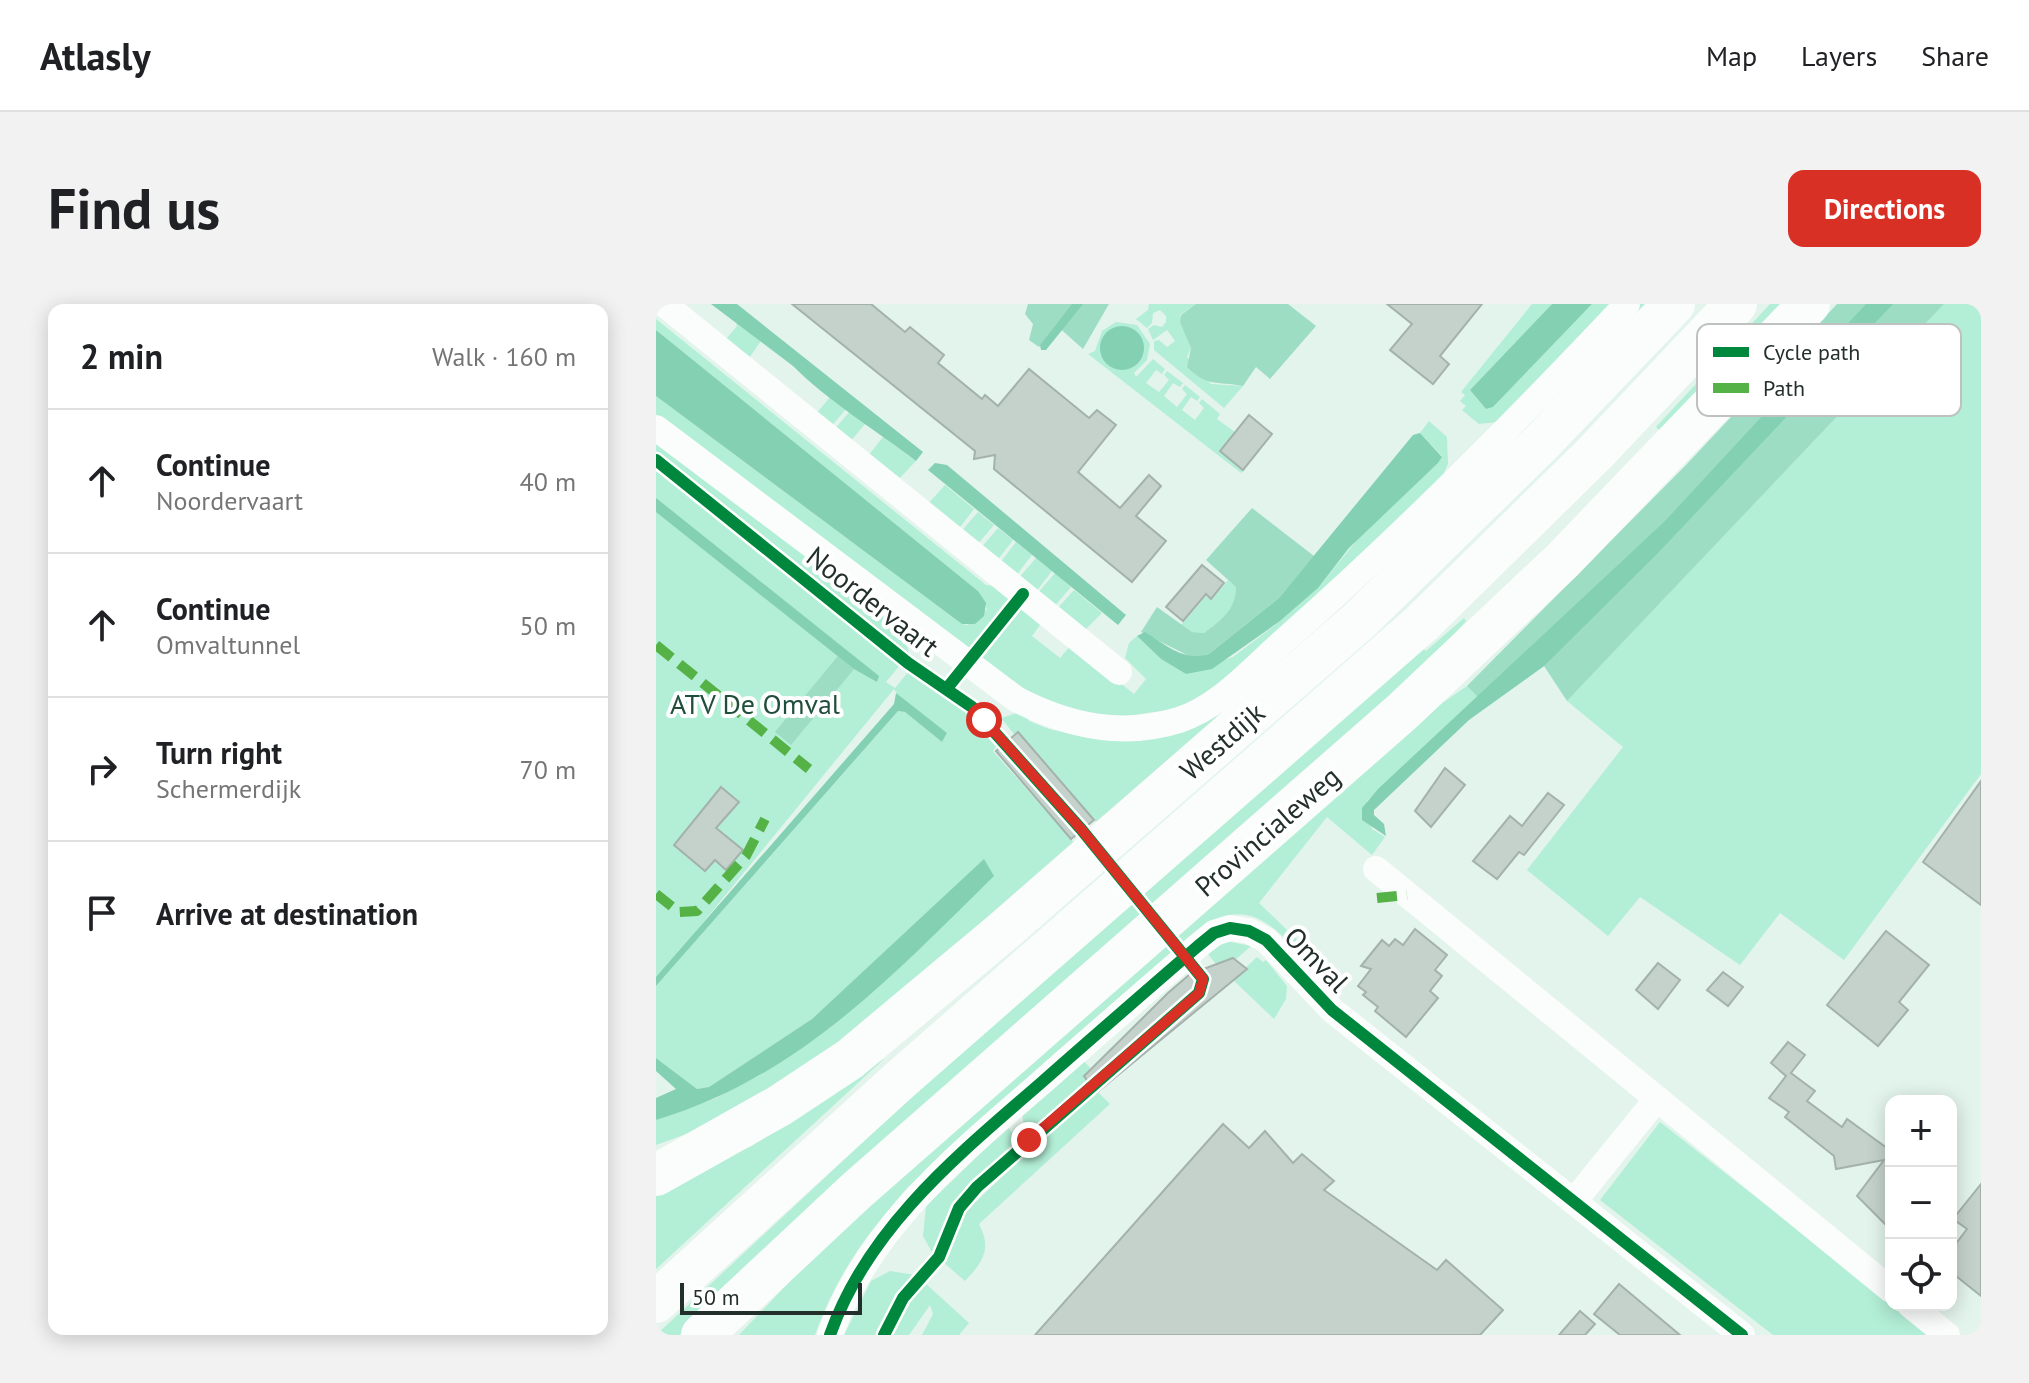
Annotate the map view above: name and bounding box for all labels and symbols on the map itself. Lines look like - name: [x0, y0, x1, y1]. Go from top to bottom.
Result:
- legend: [1697, 324, 1961, 416]
- text: Cycle path: [1763, 338, 1860, 366]
- text: Path: [1763, 374, 1805, 402]
- street label: Noordervaart: [799, 538, 947, 665]
- park label: ATV De Omval: [670, 685, 840, 722]
- street label: Westdijk: [1172, 694, 1273, 788]
- route start: [966, 702, 1002, 738]
- street label: Provincialeweg: [1187, 758, 1347, 904]
- street label: Omval: [1277, 918, 1357, 1000]
- route end: [1011, 1122, 1047, 1158]
- scale bar: [680, 1279, 862, 1315]

